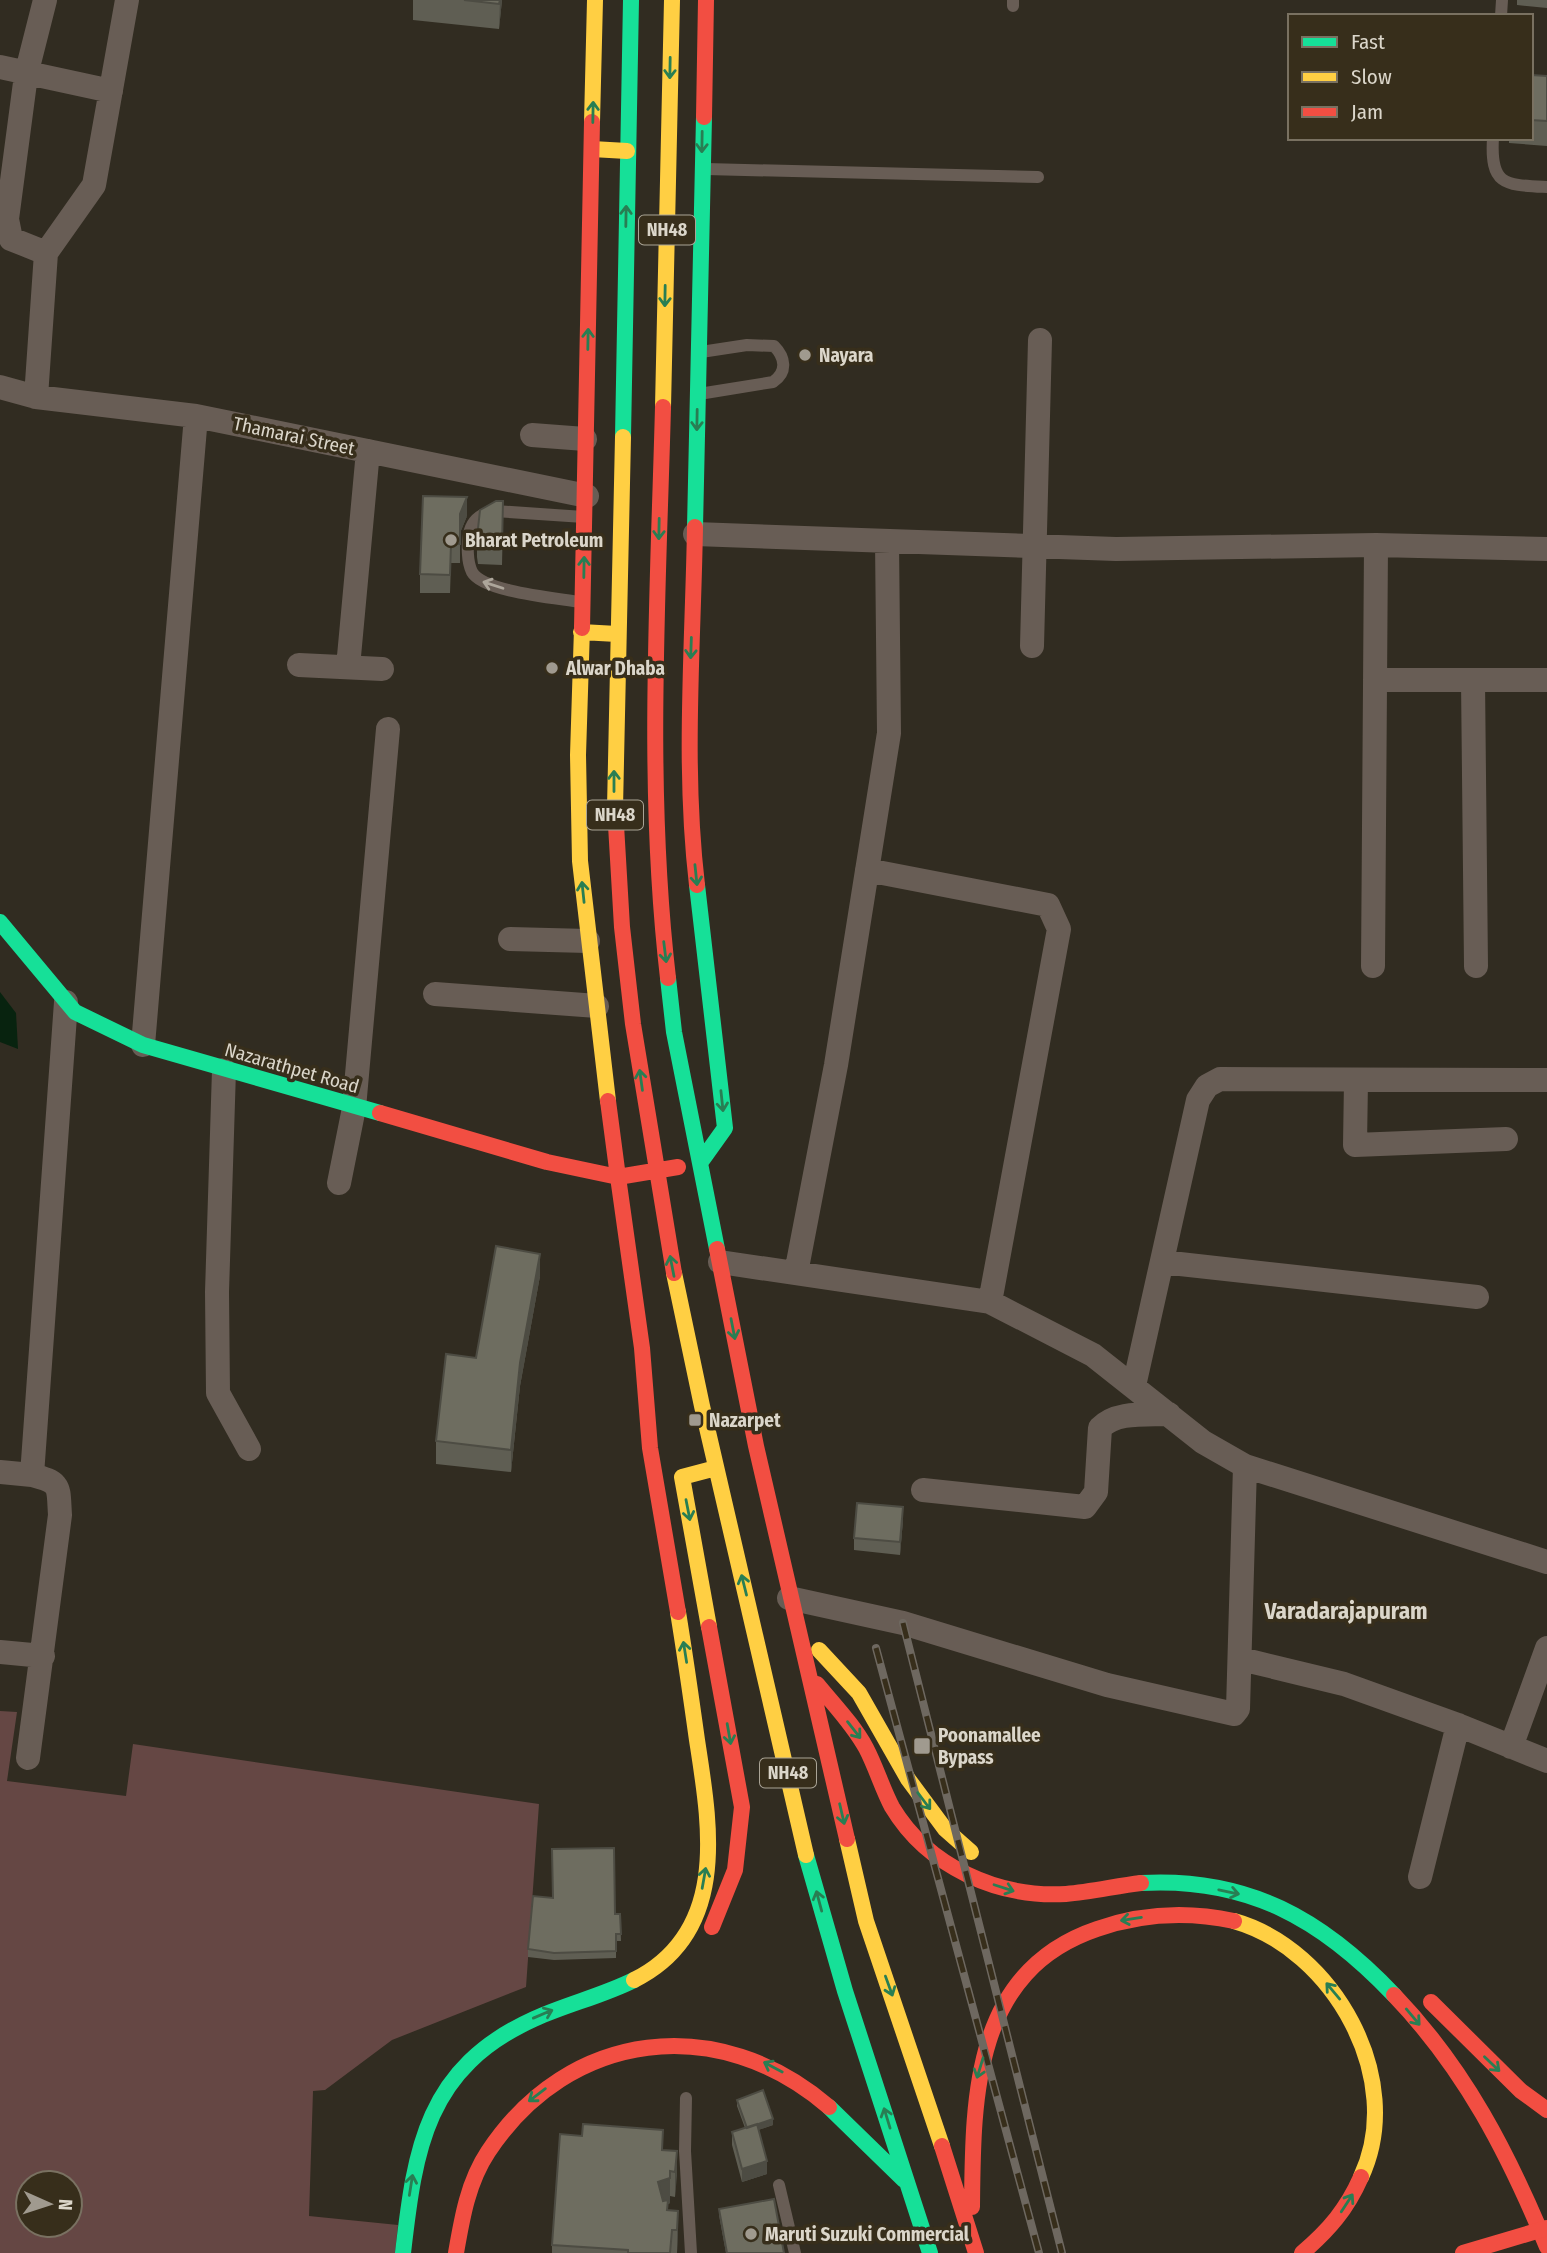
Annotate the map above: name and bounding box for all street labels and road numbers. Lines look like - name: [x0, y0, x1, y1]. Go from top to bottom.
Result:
- road number: NH48: [639, 215, 695, 244]
- street label: Thamarai Street: [231, 412, 357, 460]
- road number: NH48: [587, 800, 643, 830]
- street label: Nazarathpet Road: [222, 1038, 362, 1098]
- road number: NH48: [760, 1758, 816, 1788]

